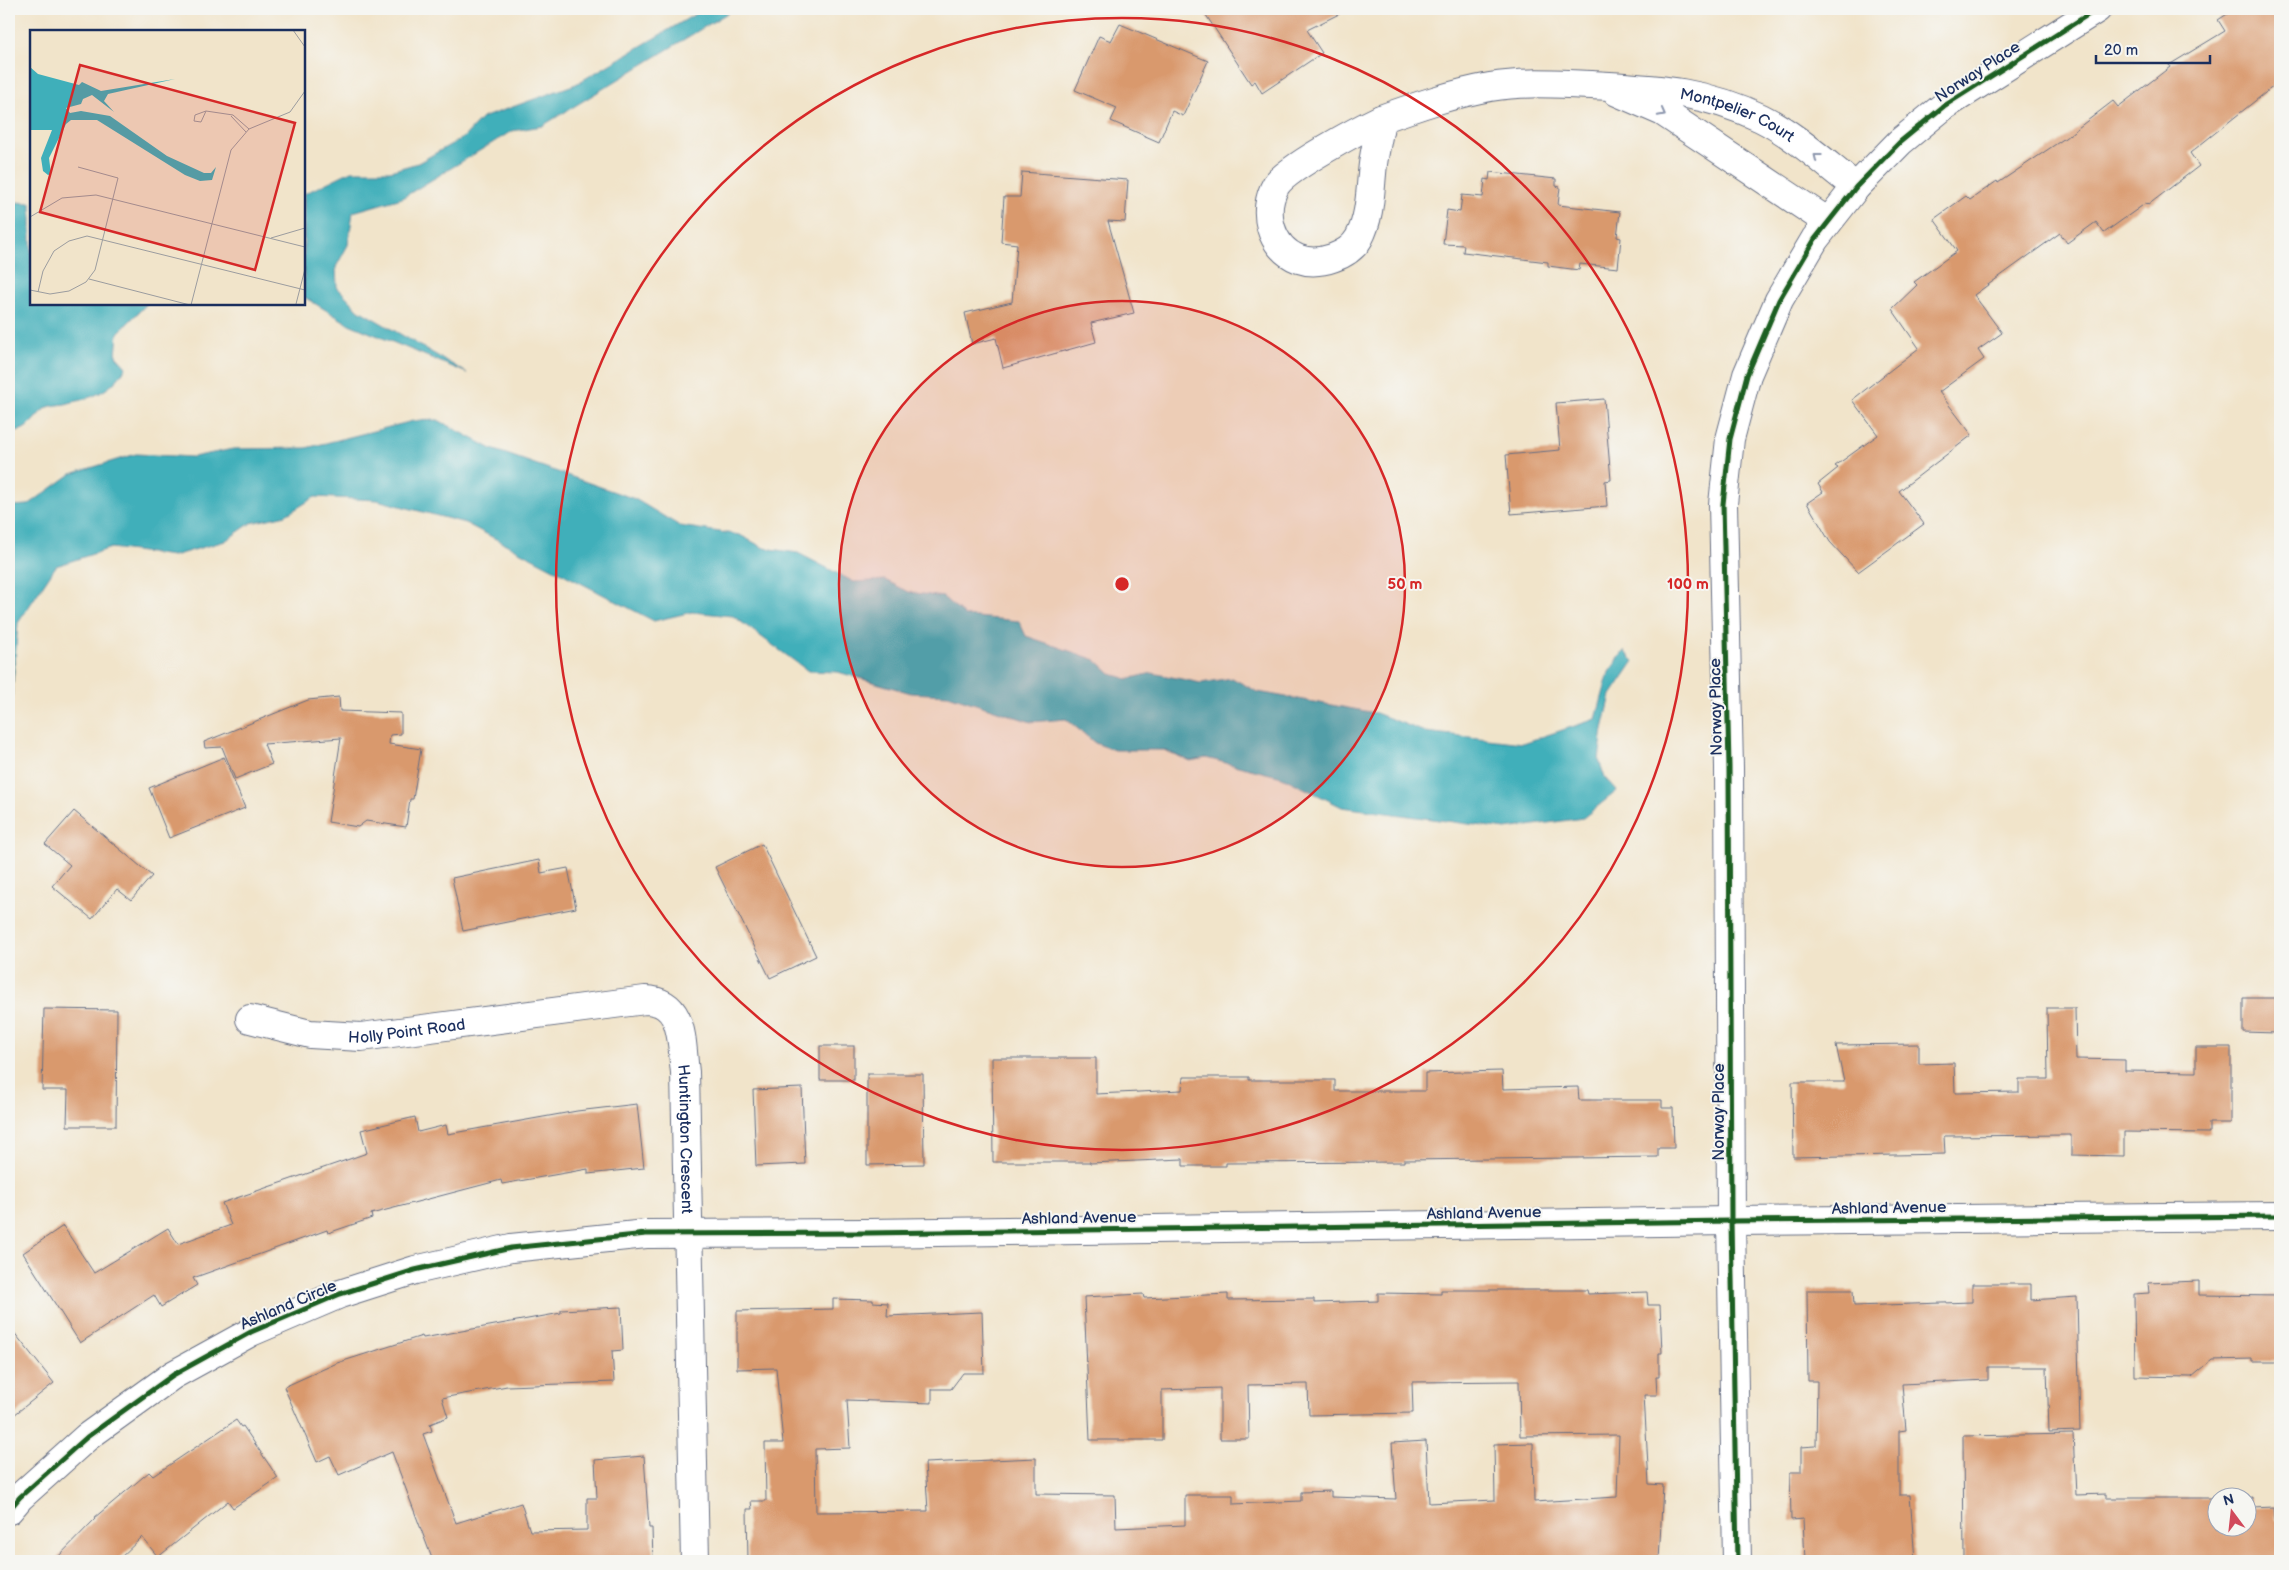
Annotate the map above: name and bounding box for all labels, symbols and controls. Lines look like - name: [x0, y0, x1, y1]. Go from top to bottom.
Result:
- inset map: [30, 30, 305, 305]
- scale bar: [2096, 32, 2210, 64]
- street label: Norway Place: [1932, 37, 2024, 107]
- text: 20 m: [2104, 41, 2138, 60]
- street label: Montpelier Court: [1678, 85, 1798, 147]
- one-way arrow: [1657, 107, 1666, 117]
- one-way arrow: [1814, 155, 1823, 163]
- centre of rings: [1113, 575, 1131, 593]
- text: 50 m: [1388, 575, 1423, 594]
- text: 100 m: [1667, 575, 1709, 594]
- street label: Norway Place: [1706, 657, 1727, 756]
- street label: Holly Point Road: [348, 1016, 466, 1048]
- street label: Huntington Crescent: [673, 1063, 696, 1214]
- street label: Norway Place: [1710, 1063, 1729, 1161]
- street label: Ashland Avenue: [1832, 1198, 1947, 1219]
- street label: Ashland Avenue: [1427, 1203, 1542, 1224]
- street label: Ashland Avenue: [1022, 1208, 1137, 1229]
- street label: Ashland Circle: [237, 1276, 340, 1334]
- north arrow: [2206, 1488, 2256, 1538]
- text: N: [2221, 1490, 2236, 1509]

